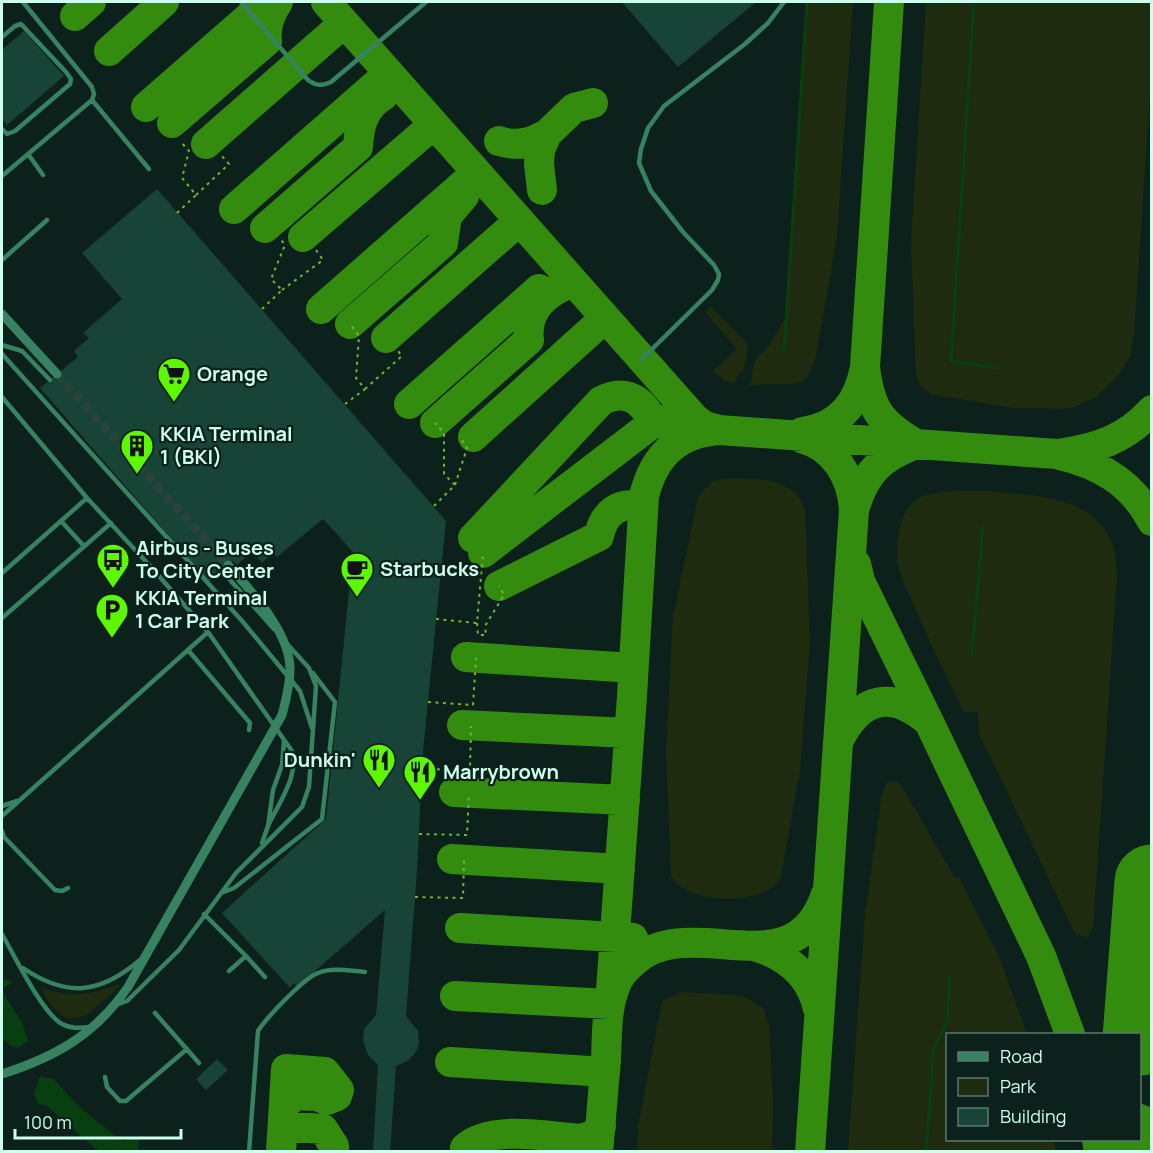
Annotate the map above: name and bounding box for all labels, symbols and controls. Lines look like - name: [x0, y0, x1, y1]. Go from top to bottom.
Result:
- supermarket icon: Orange: [156, 356, 192, 403]
- place label: Orange: [197, 360, 268, 387]
- place label: KKIA Terminal 1 (BKI): [160, 420, 293, 470]
- building icon: KKIA Terminal 1 (BKI): [119, 428, 155, 475]
- place label: Airbus - Buses To City Center: [136, 534, 274, 584]
- bus stop icon: Airbus - Buses To City Center: [95, 542, 131, 589]
- cafe icon: Starbucks: [339, 551, 375, 598]
- place label: Starbucks: [380, 555, 479, 582]
- place label: KKIA Terminal 1 Car Park: [135, 584, 268, 634]
- parking icon: KKIA Terminal 1 Car Park: [94, 592, 130, 639]
- restaurant icon: Dunkin': [361, 742, 397, 789]
- place label: Dunkin': [284, 746, 356, 773]
- restaurant icon: Marrybrown: [402, 754, 438, 801]
- place label: Marrybrown: [443, 758, 559, 785]
- legend: [946, 1033, 1141, 1141]
- text: Road: [1000, 1044, 1043, 1068]
- text: Park: [1000, 1074, 1037, 1098]
- scale bar: [15, 1102, 182, 1140]
- text: Building: [1000, 1104, 1066, 1128]
- text: 100 m: [24, 1110, 72, 1134]

